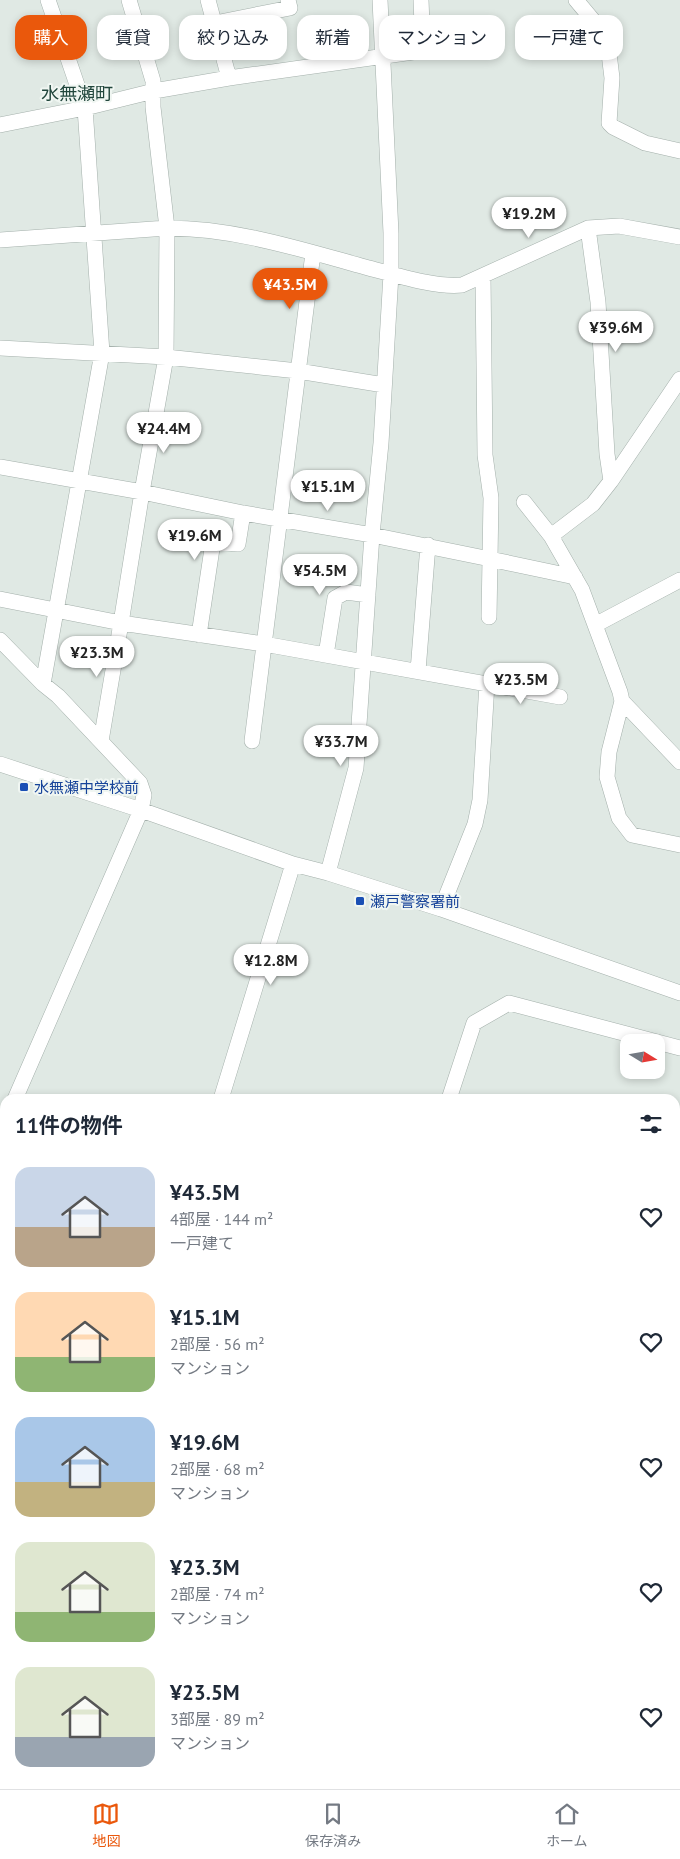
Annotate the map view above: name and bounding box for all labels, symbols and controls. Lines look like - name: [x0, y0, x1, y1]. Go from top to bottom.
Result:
- chip: 購入: [15, 15, 87, 60]
- chip: 賃貸: [97, 15, 169, 60]
- chip: 絞り込み: [179, 15, 287, 60]
- chip: 新着: [297, 15, 369, 60]
- chip: マンション: [379, 15, 505, 60]
- chip: 一戸建て: [515, 15, 623, 60]
- district label: 水無瀬町: [41, 82, 113, 105]
- pin: ¥19.2M: [488, 196, 570, 239]
- text: ¥19.2M: [502, 203, 556, 223]
- pin: ¥43.5M: [249, 268, 331, 310]
- text: ¥43.5M: [263, 274, 317, 294]
- pin: ¥39.6M: [575, 310, 657, 353]
- text: ¥39.6M: [589, 317, 643, 337]
- pin: ¥24.4M: [123, 412, 205, 454]
- text: ¥24.4M: [137, 418, 191, 438]
- pin: ¥15.1M: [287, 470, 369, 512]
- text: ¥15.1M: [301, 476, 355, 496]
- pin: ¥19.6M: [154, 518, 236, 561]
- text: ¥19.6M: [168, 525, 222, 545]
- pin: ¥54.5M: [279, 554, 361, 596]
- text: ¥54.5M: [293, 560, 347, 580]
- pin: ¥23.3M: [56, 636, 138, 678]
- text: ¥23.3M: [70, 642, 124, 662]
- pin: ¥23.5M: [480, 662, 562, 705]
- text: ¥23.5M: [494, 669, 548, 689]
- pin: ¥33.7M: [300, 724, 382, 767]
- text: ¥33.7M: [314, 731, 368, 751]
- place label: 水無瀬中学校前: [34, 778, 139, 797]
- marker: 水無瀬中学校前: [18, 781, 30, 793]
- place label: 瀬戸警察署前: [370, 892, 460, 911]
- marker: 瀬戸警察署前: [354, 895, 366, 907]
- pin: ¥12.8M: [230, 944, 312, 986]
- text: ¥12.8M: [244, 950, 298, 970]
- north arrow: [620, 1034, 665, 1079]
- map controls: [620, 1034, 665, 1079]
- icon: filters: [637, 1110, 665, 1138]
- text: 11件の物件: [15, 1112, 123, 1139]
- text: ¥43.5M: [170, 1179, 240, 1206]
- icon: home: [55, 1187, 115, 1247]
- icon: heart: [637, 1203, 665, 1231]
- text: 4部屋 · 144 m²: [170, 1209, 273, 1229]
- text: 一戸建て: [170, 1233, 234, 1253]
- text: ¥15.1M: [170, 1304, 240, 1331]
- icon: home: [55, 1312, 115, 1372]
- icon: heart: [637, 1328, 665, 1356]
- text: 2部屋 · 56 m²: [170, 1334, 265, 1354]
- text: マンション: [170, 1358, 250, 1378]
- text: ¥19.6M: [170, 1429, 240, 1456]
- icon: home: [55, 1437, 115, 1497]
- icon: heart: [637, 1453, 665, 1481]
- text: 2部屋 · 68 m²: [170, 1459, 265, 1479]
- text: マンション: [170, 1483, 250, 1503]
- text: ¥23.3M: [170, 1554, 240, 1581]
- icon: home: [55, 1562, 115, 1622]
- icon: heart: [637, 1578, 665, 1606]
- text: 2部屋 · 74 m²: [170, 1584, 265, 1604]
- text: マンション: [170, 1608, 250, 1628]
- text: ¥23.5M: [170, 1679, 240, 1706]
- icon: home: [55, 1687, 115, 1747]
- icon: heart: [637, 1703, 665, 1731]
- text: 3部屋 · 89 m²: [170, 1709, 265, 1729]
- text: マンション: [170, 1733, 250, 1753]
- tab: 地図: [92, 1800, 120, 1850]
- tab: 保存済み: [305, 1800, 361, 1850]
- tab: ホーム: [546, 1800, 588, 1850]

